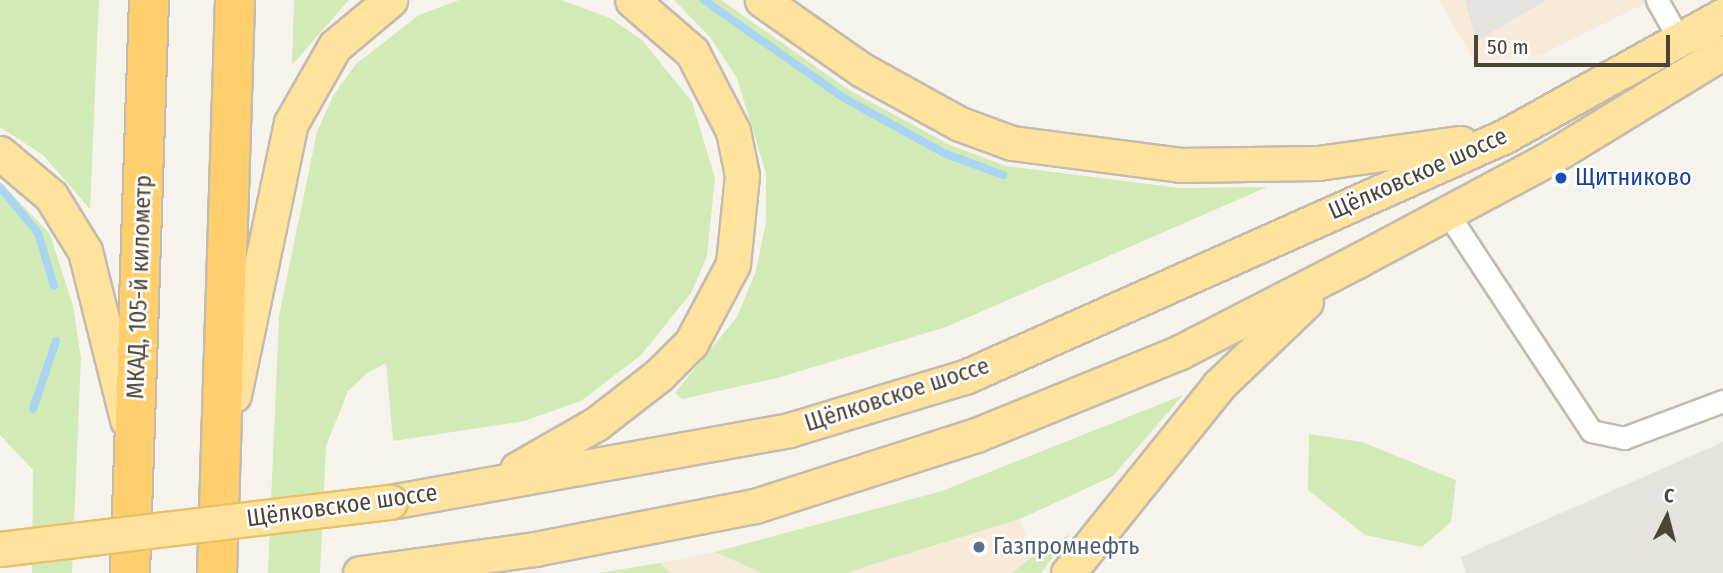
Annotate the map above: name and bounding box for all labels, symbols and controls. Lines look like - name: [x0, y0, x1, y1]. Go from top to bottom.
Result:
- scale bar: [1478, 21, 1674, 65]
- text: 50 m: [1487, 34, 1529, 60]
- street label: Щёлковское шоссе: [1324, 122, 1512, 226]
- place label: Щитниково: [1575, 164, 1692, 192]
- marker: Щитниково: [1553, 170, 1569, 186]
- street label: МКАД, 105-й километр: [122, 174, 158, 400]
- street label: Щёлковское шоссе: [801, 352, 993, 438]
- street label: Щёлковское шоссе: [245, 478, 439, 534]
- north arrow: [1632, 482, 1702, 552]
- text: С: [1663, 484, 1675, 508]
- place label: Газпромнефть: [993, 533, 1139, 561]
- marker: Газпромнефть: [971, 539, 987, 555]

